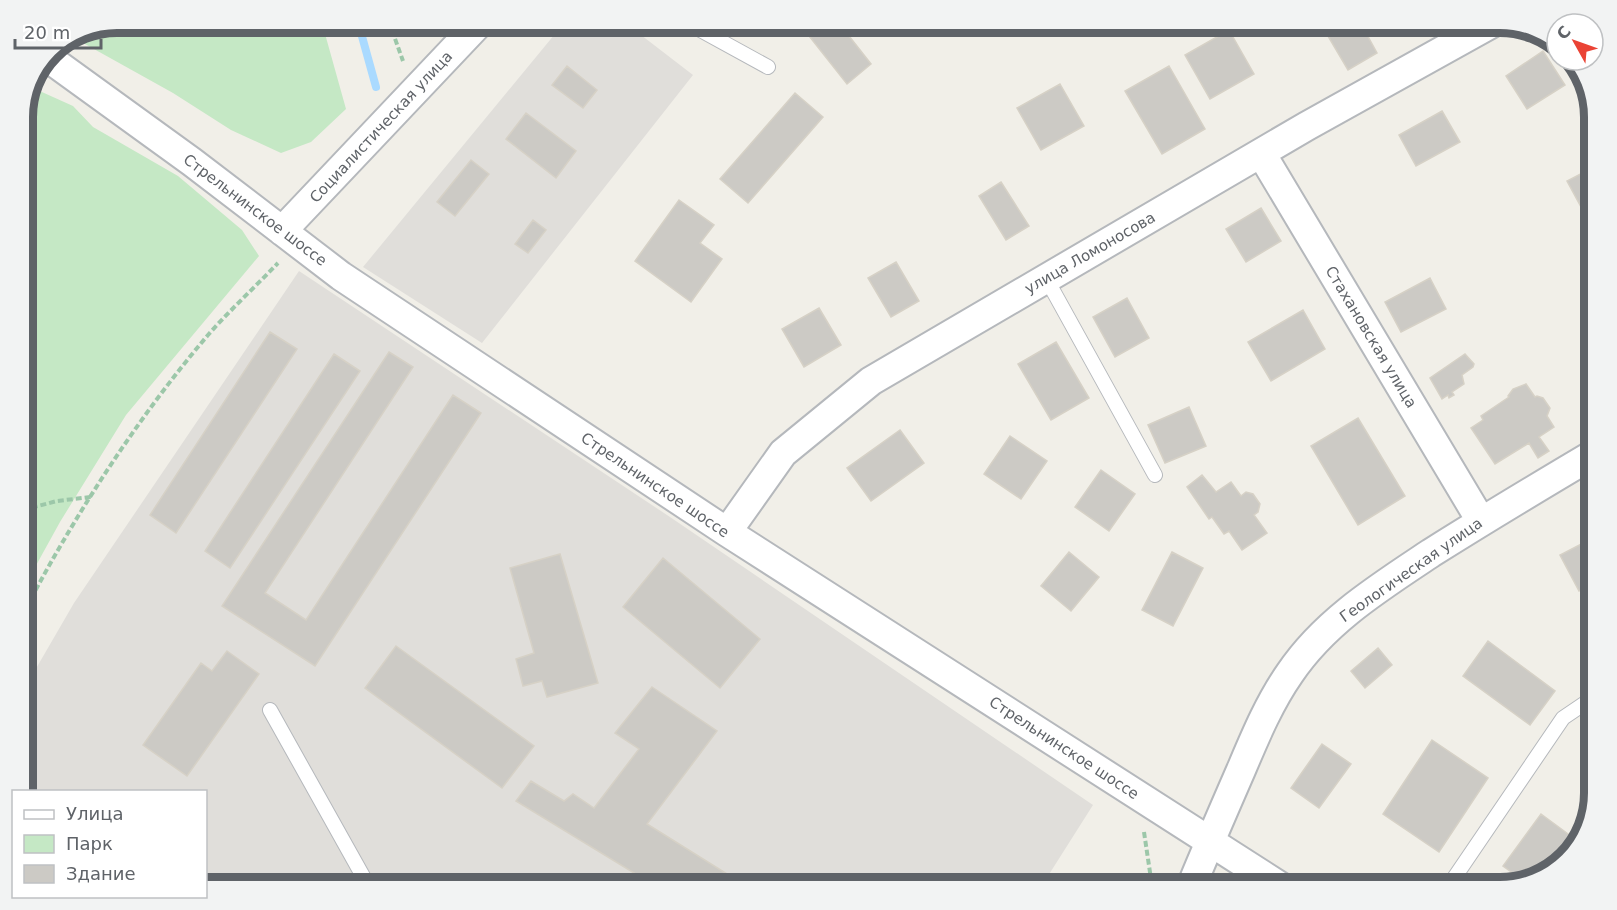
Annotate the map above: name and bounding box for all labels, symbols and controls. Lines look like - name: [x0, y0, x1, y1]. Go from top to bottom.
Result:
- scale bar: [15, 12, 100, 50]
- north arrow: [1545, 12, 1605, 72]
- text: 20 m: [24, 22, 70, 43]
- text: С: [1553, 22, 1575, 43]
- street label: Социалистическая улица: [306, 47, 456, 207]
- street label: Стрельнинское шоссе: [180, 150, 330, 270]
- street label: улица Ломоносова: [1022, 208, 1158, 298]
- street label: Стахановская улица: [1322, 263, 1420, 411]
- street label: Стрельнинское шоссе: [577, 429, 733, 541]
- street label: Геологическая улица: [1336, 514, 1486, 626]
- street label: Стрельнинское шоссе: [986, 693, 1142, 803]
- legend: [12, 790, 207, 898]
- text: Улица: [66, 803, 123, 824]
- text: Парк: [66, 833, 113, 854]
- text: Здание: [66, 863, 136, 884]

